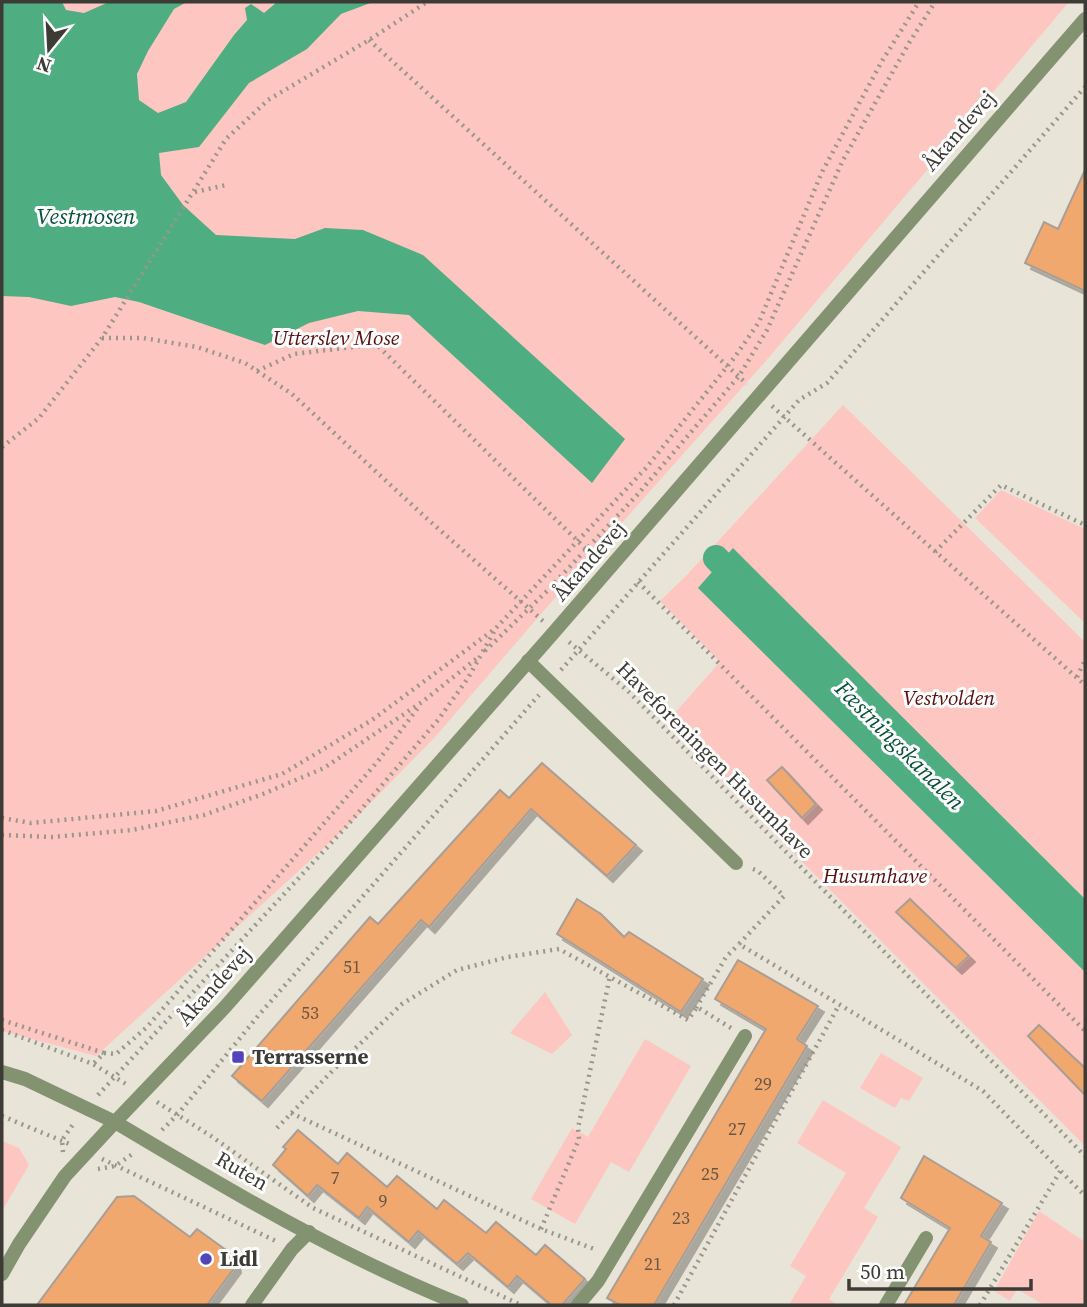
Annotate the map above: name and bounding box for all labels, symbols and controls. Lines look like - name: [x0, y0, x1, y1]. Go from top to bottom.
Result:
- north arrow: [14, 14, 84, 84]
- text: N: [33, 51, 54, 80]
- street label: Åkandevej: [916, 84, 1002, 177]
- water label: Vestmosen: [36, 200, 136, 232]
- park label: Utterslev Mose: [273, 323, 400, 352]
- street label: Åkandevej: [546, 514, 632, 607]
- street label: Haveforeningen Husumhave: [610, 655, 820, 865]
- water label: Fæstningskanalen: [827, 672, 972, 817]
- park label: Vestvolden: [903, 683, 995, 712]
- park label: Husumhave: [822, 861, 928, 890]
- street label: Åkandevej: [170, 940, 257, 1032]
- house number: 51: [343, 954, 361, 979]
- house number: 53: [301, 1000, 319, 1025]
- place label: Terrasserne: [252, 1042, 369, 1071]
- marker: Terrasserne: [230, 1049, 246, 1065]
- house number: 29: [754, 1071, 772, 1096]
- house number: 27: [728, 1116, 746, 1141]
- street label: Ruten: [211, 1144, 274, 1197]
- house number: 25: [701, 1161, 719, 1186]
- house number: 7: [331, 1165, 340, 1190]
- house number: 9: [379, 1188, 388, 1213]
- house number: 23: [672, 1205, 690, 1230]
- place label: Lidl: [220, 1244, 258, 1273]
- scale bar: [849, 1248, 1031, 1292]
- marker: Lidl: [198, 1251, 214, 1267]
- house number: 21: [644, 1251, 662, 1276]
- text: 50 m: [860, 1257, 905, 1286]

